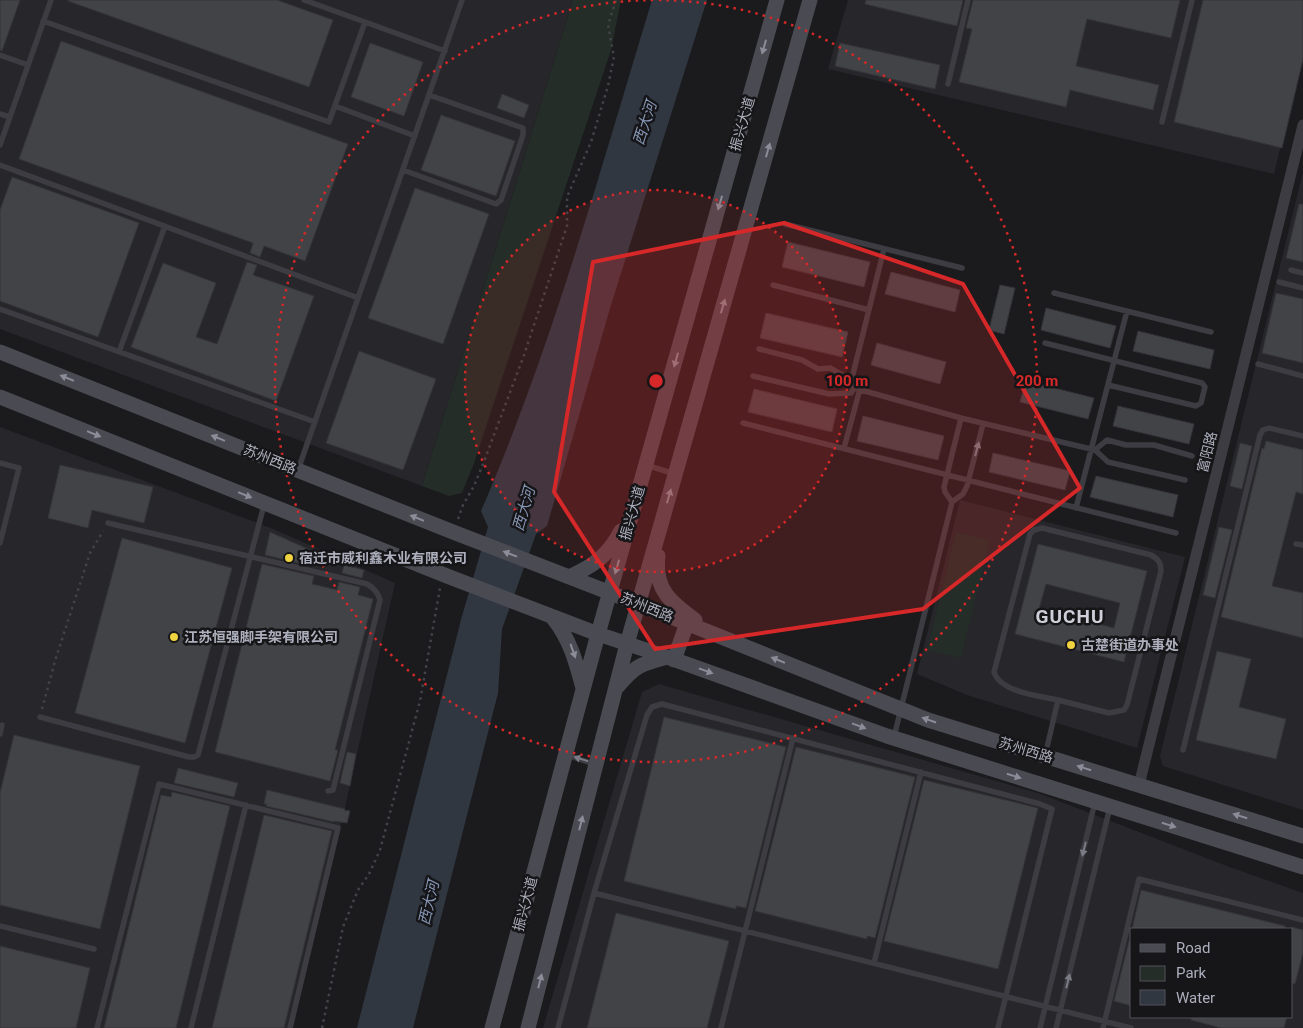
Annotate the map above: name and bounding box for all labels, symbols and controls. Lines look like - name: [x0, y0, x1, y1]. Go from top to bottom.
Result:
- one-way arrow: [760, 39, 768, 54]
- street label: 振兴大道: [727, 95, 757, 153]
- water label: 西大河: [629, 96, 661, 147]
- one-way arrow: [764, 142, 772, 157]
- one-way arrow: [715, 196, 723, 211]
- one-way arrow: [720, 299, 728, 314]
- one-way arrow: [671, 352, 679, 367]
- centre of rings: [647, 372, 665, 390]
- text: 100 m: [826, 372, 868, 390]
- text: 200 m: [1016, 372, 1058, 390]
- one-way arrow: [59, 374, 74, 382]
- street label: 富阳路: [1194, 430, 1220, 474]
- one-way arrow: [87, 431, 101, 439]
- one-way arrow: [211, 434, 225, 442]
- street label: 苏州西路: [241, 441, 299, 477]
- one-way arrow: [973, 441, 981, 456]
- water label: 西大河: [509, 482, 540, 533]
- street label: 振兴大道: [617, 484, 647, 542]
- one-way arrow: [666, 489, 674, 504]
- one-way arrow: [238, 491, 252, 499]
- one-way arrow: [410, 514, 425, 521]
- place label: 宿迁市威利鑫木业有限公司: [299, 550, 467, 566]
- one-way arrow: [502, 550, 517, 558]
- marker: 宿迁市威利鑫木业有限公司: [283, 552, 295, 564]
- one-way arrow: [613, 559, 621, 574]
- street label: 苏州西路: [618, 589, 676, 625]
- district label: GUCHU: [1036, 605, 1104, 628]
- place label: 江苏恒强脚手架有限公司: [184, 629, 338, 645]
- marker: 江苏恒强脚手架有限公司: [168, 631, 180, 643]
- place label: 古楚街道办事处: [1081, 637, 1179, 653]
- marker: 古楚街道办事处: [1065, 639, 1077, 651]
- one-way arrow: [569, 644, 577, 659]
- one-way arrow: [771, 655, 786, 663]
- one-way arrow: [699, 668, 714, 675]
- one-way arrow: [922, 716, 937, 723]
- one-way arrow: [852, 723, 867, 731]
- street label: 苏州西路: [997, 734, 1055, 766]
- one-way arrow: [573, 755, 588, 763]
- one-way arrow: [1077, 764, 1092, 772]
- one-way arrow: [1007, 773, 1022, 781]
- one-way arrow: [1232, 812, 1247, 820]
- one-way arrow: [577, 816, 585, 831]
- one-way arrow: [1162, 821, 1177, 829]
- one-way arrow: [1080, 842, 1088, 857]
- street label: 振兴大道: [510, 875, 540, 933]
- water label: 西大河: [415, 876, 444, 927]
- legend: [1130, 928, 1293, 1018]
- text: Road: [1176, 939, 1210, 957]
- text: Park: [1176, 964, 1207, 982]
- one-way arrow: [536, 973, 544, 988]
- one-way arrow: [1064, 973, 1072, 988]
- text: Water: [1176, 989, 1215, 1007]

